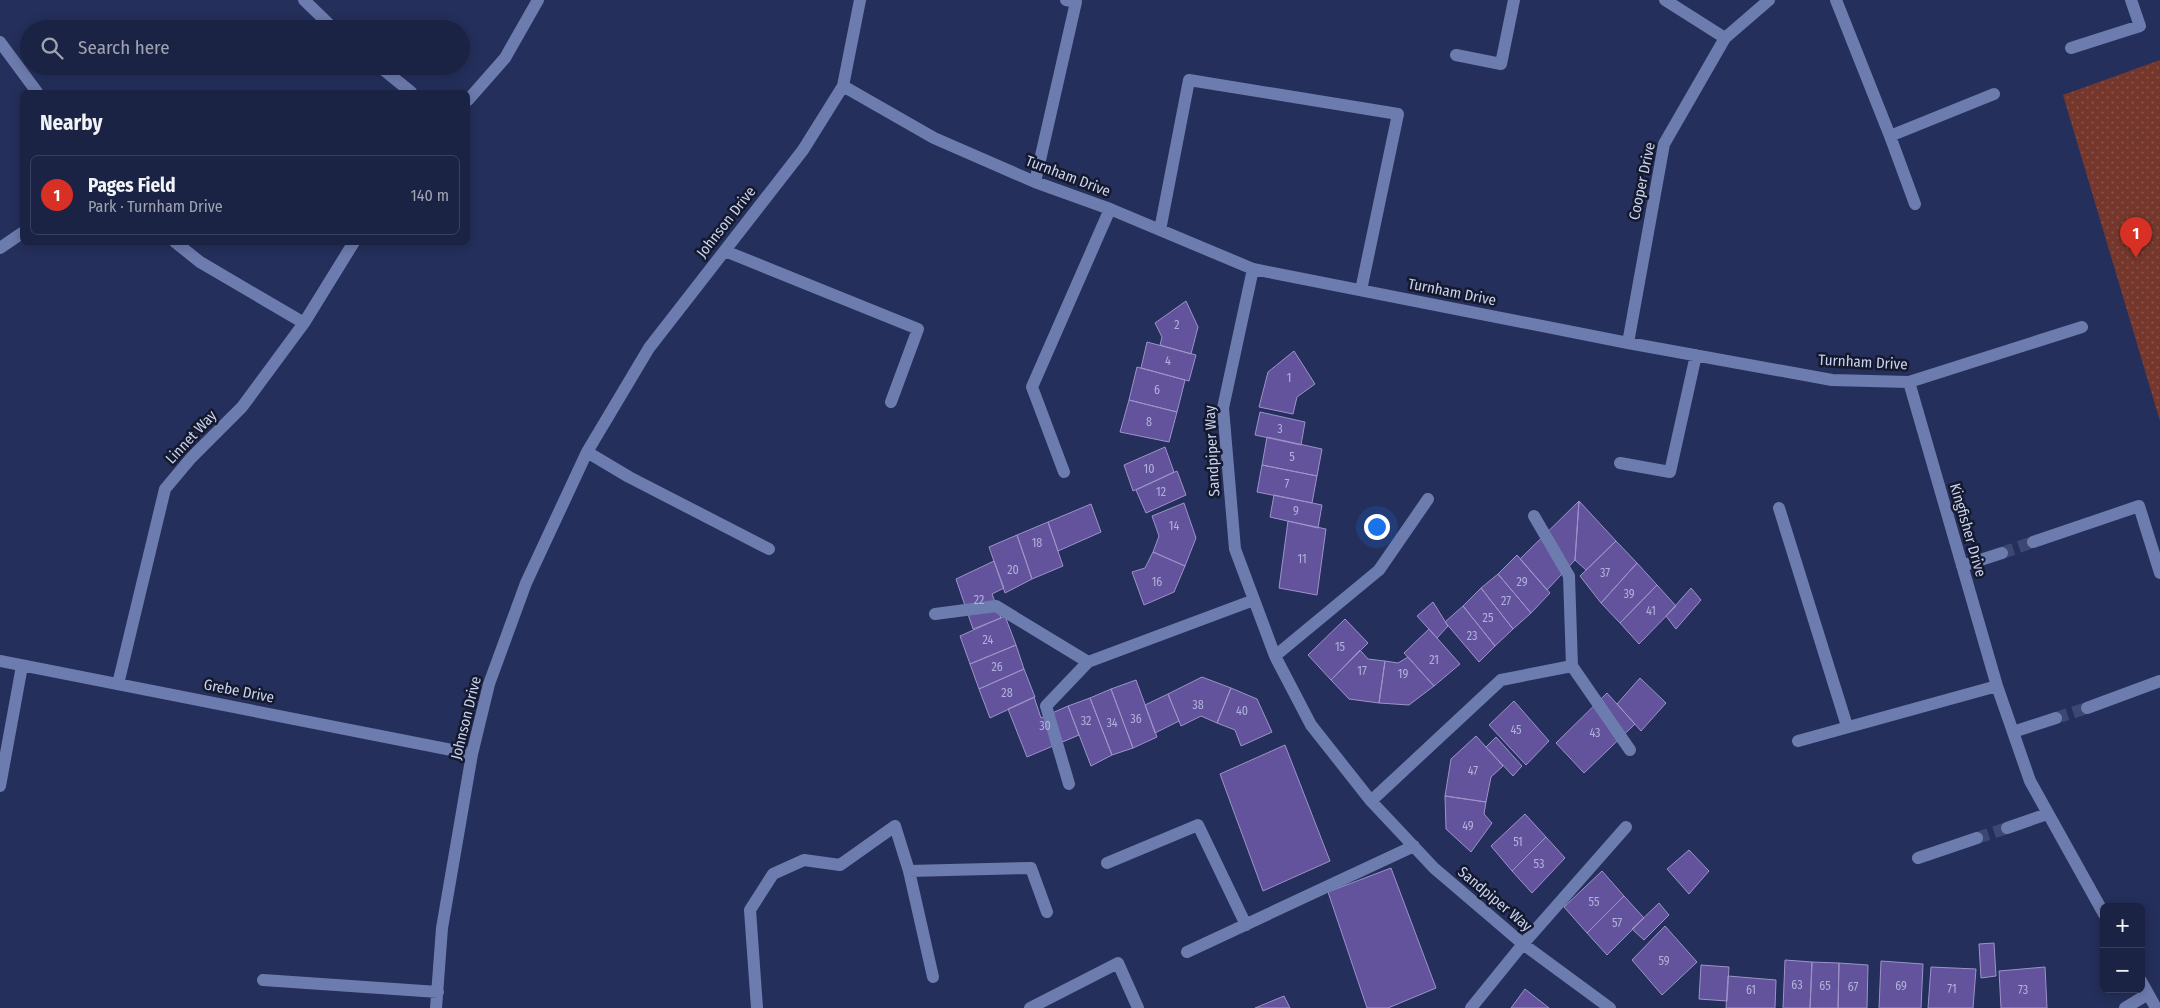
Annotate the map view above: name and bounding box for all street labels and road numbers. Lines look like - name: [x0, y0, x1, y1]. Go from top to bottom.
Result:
- street label: Cooper Drive: [1625, 140, 1659, 222]
- street label: Turnham Drive: [1023, 152, 1113, 200]
- street label: Johnson Drive: [693, 183, 759, 261]
- street label: Turnham Drive: [1406, 275, 1498, 309]
- street label: Turnham Drive: [1818, 351, 1908, 373]
- street label: Sandpiper Way: [1201, 405, 1223, 497]
- street label: Linnet Way: [162, 406, 221, 468]
- street label: Kingfisher Drive: [1946, 481, 1990, 579]
- street label: Johnson Drive: [447, 674, 485, 762]
- street label: Grebe Drive: [202, 675, 276, 707]
- street label: Sandpiper Way: [1454, 863, 1536, 935]

